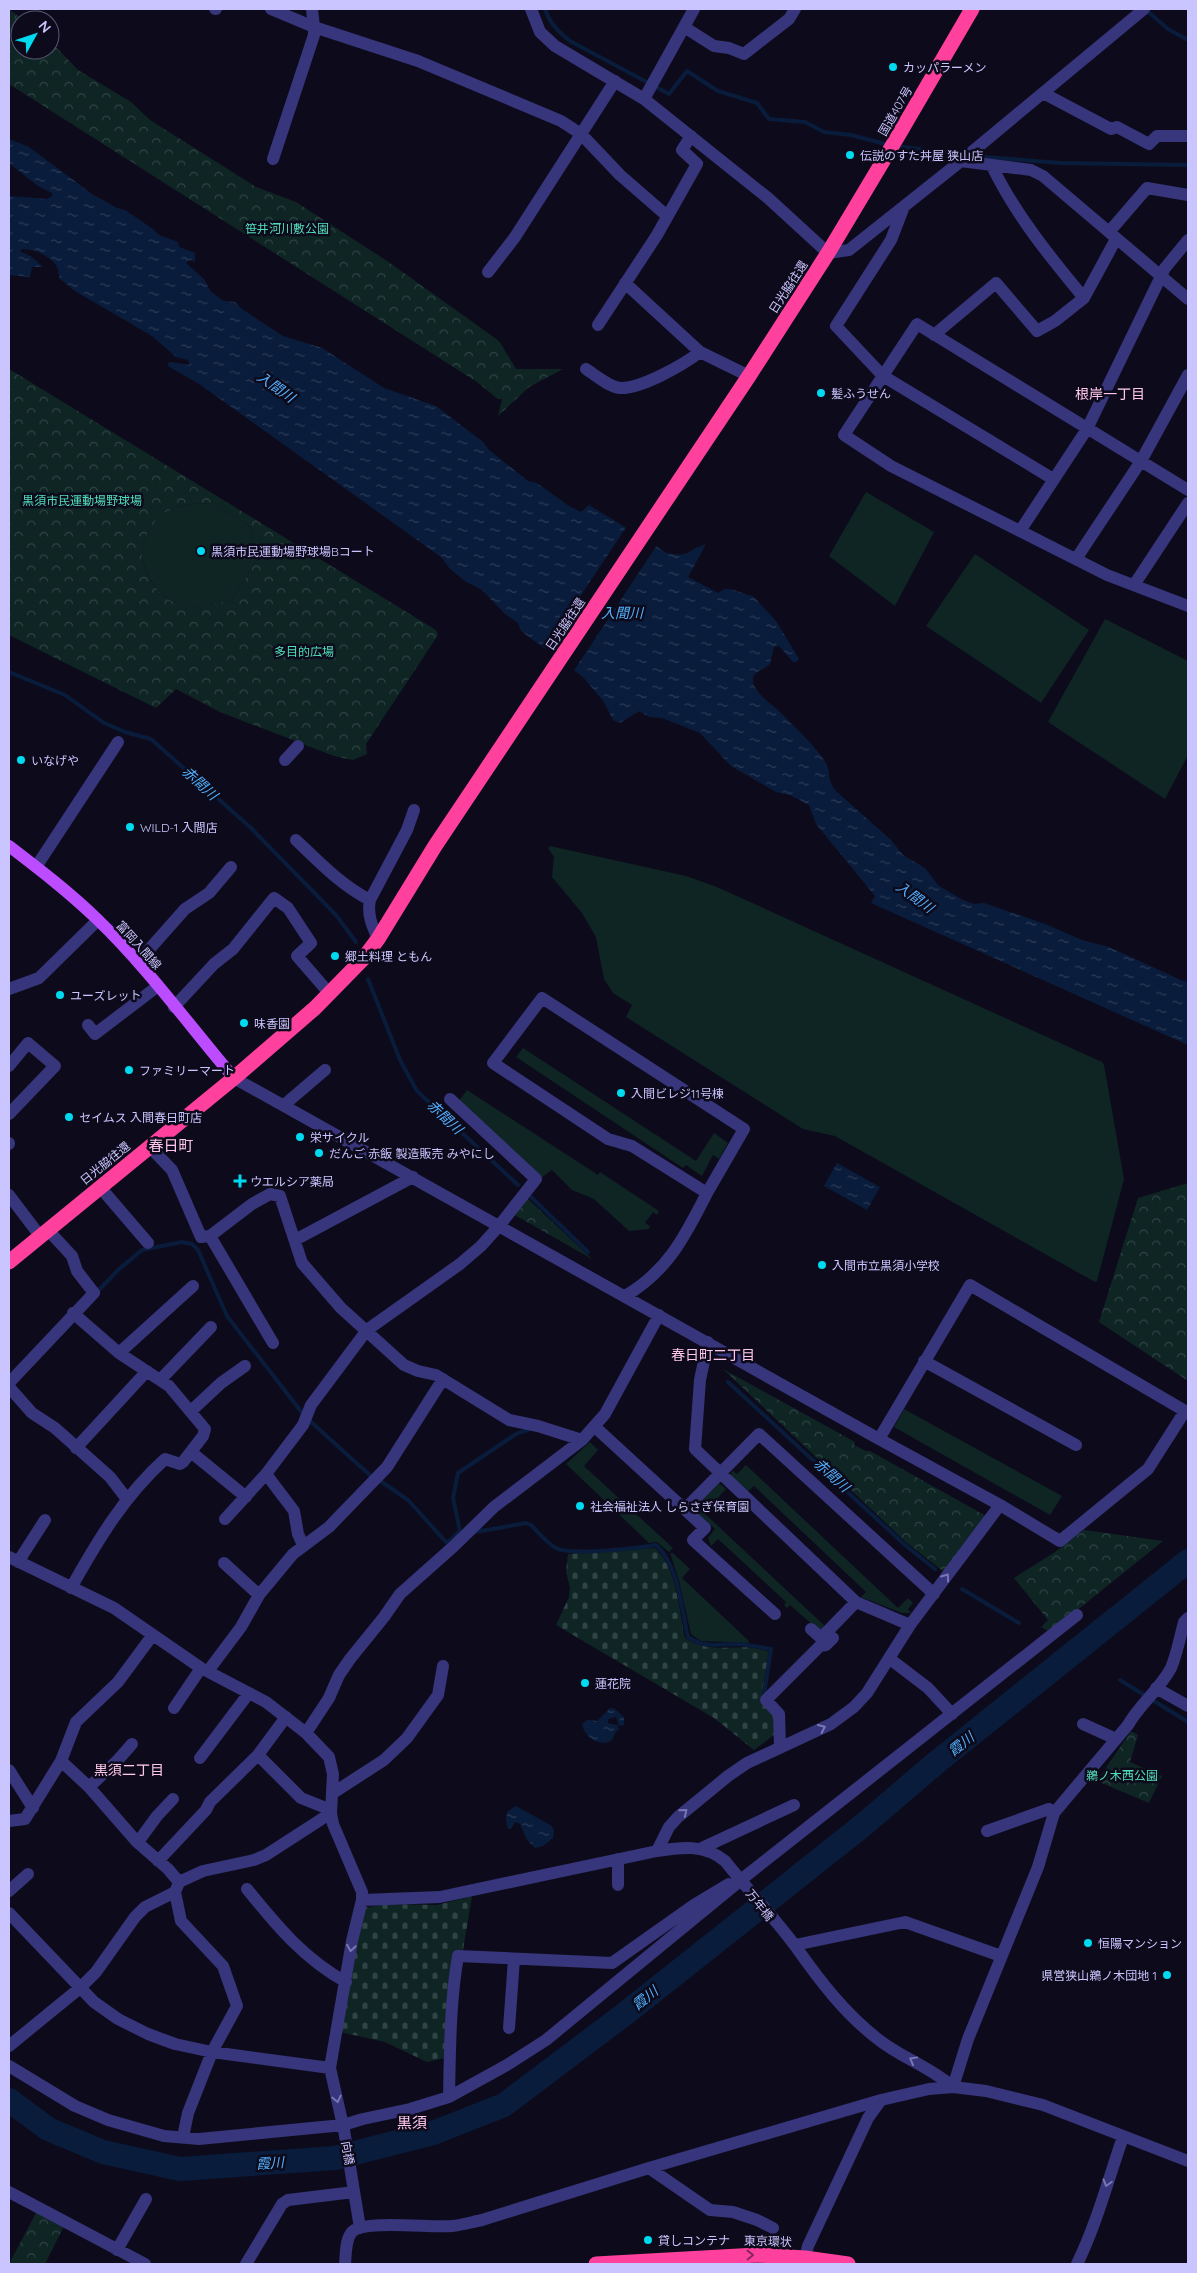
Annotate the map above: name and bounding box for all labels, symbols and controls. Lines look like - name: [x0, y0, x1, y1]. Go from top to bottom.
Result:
- north arrow: [10, 10, 60, 60]
- text: N: [35, 17, 55, 36]
- place label: カッパラーメン: [903, 60, 987, 75]
- marker: カッパラーメン: [887, 61, 899, 73]
- street label: 国道407号: [875, 83, 915, 139]
- place label: 伝説のすた丼屋 狭山店: [860, 148, 983, 163]
- marker: 伝説のすた丼屋 狭山店: [844, 149, 856, 161]
- park label: 笹井河川敷公園: [245, 221, 329, 236]
- street label: 日光脇往還: [765, 258, 811, 316]
- water label: 入間川: [254, 368, 300, 408]
- district label: 根岸一丁目: [1075, 385, 1145, 403]
- place label: 髪ふうせん: [831, 386, 891, 401]
- marker: 髪ふうせん: [815, 387, 827, 399]
- park label: 黒須市民運動場野球場: [22, 493, 142, 508]
- place label: 黒須市民運動場野球場Bコート: [211, 544, 375, 559]
- marker: 黒須市民運動場野球場Bコート: [195, 545, 207, 557]
- street label: 日光脇往還: [542, 595, 588, 653]
- water label: 入間川: [601, 604, 645, 622]
- park label: 多目的広場: [274, 644, 334, 659]
- place label: いなげや: [31, 753, 79, 768]
- marker: いなげや: [15, 754, 27, 766]
- water label: 赤間川: [178, 762, 223, 805]
- place label: WILD-1 入間店: [140, 820, 217, 835]
- marker: WILD-1 入間店: [124, 821, 136, 833]
- water label: 入間川: [893, 877, 939, 918]
- street label: 富岡入間線: [113, 918, 165, 972]
- place label: 郷土料理 ともん: [345, 949, 432, 964]
- marker: 郷土料理 ともん: [329, 950, 341, 962]
- place label: ユーズレット: [70, 988, 141, 1003]
- marker: ユーズレット: [54, 989, 66, 1001]
- place label: 味香園: [254, 1016, 290, 1031]
- marker: 味香園: [238, 1017, 250, 1029]
- place label: ファミリーマート: [139, 1063, 235, 1078]
- marker: ファミリーマート: [123, 1064, 135, 1076]
- place label: 入間ビレジ11号棟: [631, 1086, 724, 1101]
- marker: 入間ビレジ11号棟: [615, 1087, 627, 1099]
- water label: 赤間川: [424, 1096, 468, 1139]
- place label: セイムス 入間春日町店: [79, 1110, 202, 1125]
- marker: セイムス 入間春日町店: [63, 1111, 75, 1123]
- place label: 栄サイクル: [310, 1130, 369, 1145]
- marker: 栄サイクル: [294, 1131, 306, 1143]
- district label: 春日町: [148, 1136, 194, 1155]
- street label: 日光脇往還: [77, 1138, 133, 1188]
- place label: だんご 赤飯 製造販売 みやにし: [329, 1146, 495, 1161]
- marker: だんご 赤飯 製造販売 みやにし: [313, 1147, 325, 1159]
- place label: ウエルシア薬局: [250, 1174, 334, 1189]
- marker: ウエルシア薬局: [234, 1175, 246, 1187]
- place label: 入間市立黒須小学校: [832, 1258, 940, 1273]
- marker: 入間市立黒須小学校: [816, 1259, 828, 1271]
- district label: 春日町二丁目: [671, 1346, 755, 1364]
- water label: 赤間川: [810, 1454, 855, 1497]
- place label: 社会福祉法人 しらさぎ保育園: [590, 1499, 749, 1514]
- marker: 社会福祉法人 しらさぎ保育園: [574, 1500, 586, 1512]
- one-way arrow: [940, 1574, 949, 1583]
- place label: 蓮花院: [595, 1676, 631, 1691]
- marker: 蓮花院: [579, 1677, 591, 1689]
- one-way arrow: [817, 1724, 826, 1734]
- water label: 霞川: [944, 1727, 979, 1760]
- district label: 黒須二丁目: [94, 1761, 164, 1779]
- park label: 鵜ノ木西公園: [1086, 1768, 1158, 1783]
- one-way arrow: [679, 1808, 688, 1817]
- street label: 万年橋: [743, 1886, 777, 1924]
- place label: 恒陽マンション: [1098, 1936, 1182, 1951]
- marker: 恒陽マンション: [1082, 1937, 1094, 1949]
- one-way arrow: [346, 1943, 356, 1952]
- place label: 県営狭山鵜ノ木団地 1: [1041, 1968, 1157, 1983]
- marker: 県営狭山鵜ノ木団地 1: [1161, 1969, 1173, 1981]
- water label: 霞川: [628, 1981, 663, 2014]
- one-way arrow: [909, 2056, 918, 2066]
- one-way arrow: [331, 2095, 342, 2103]
- district label: 黒須: [397, 2113, 427, 2132]
- street label: 向橋: [339, 2140, 357, 2166]
- water label: 霞川: [255, 2153, 287, 2173]
- one-way arrow: [1102, 2179, 1113, 2188]
- place label: 貸しコンテナ: [658, 2233, 730, 2248]
- street label: 東京環状: [744, 2233, 792, 2249]
- marker: 貸しコンテナ: [642, 2234, 654, 2246]
- one-way arrow: [746, 2250, 754, 2260]

